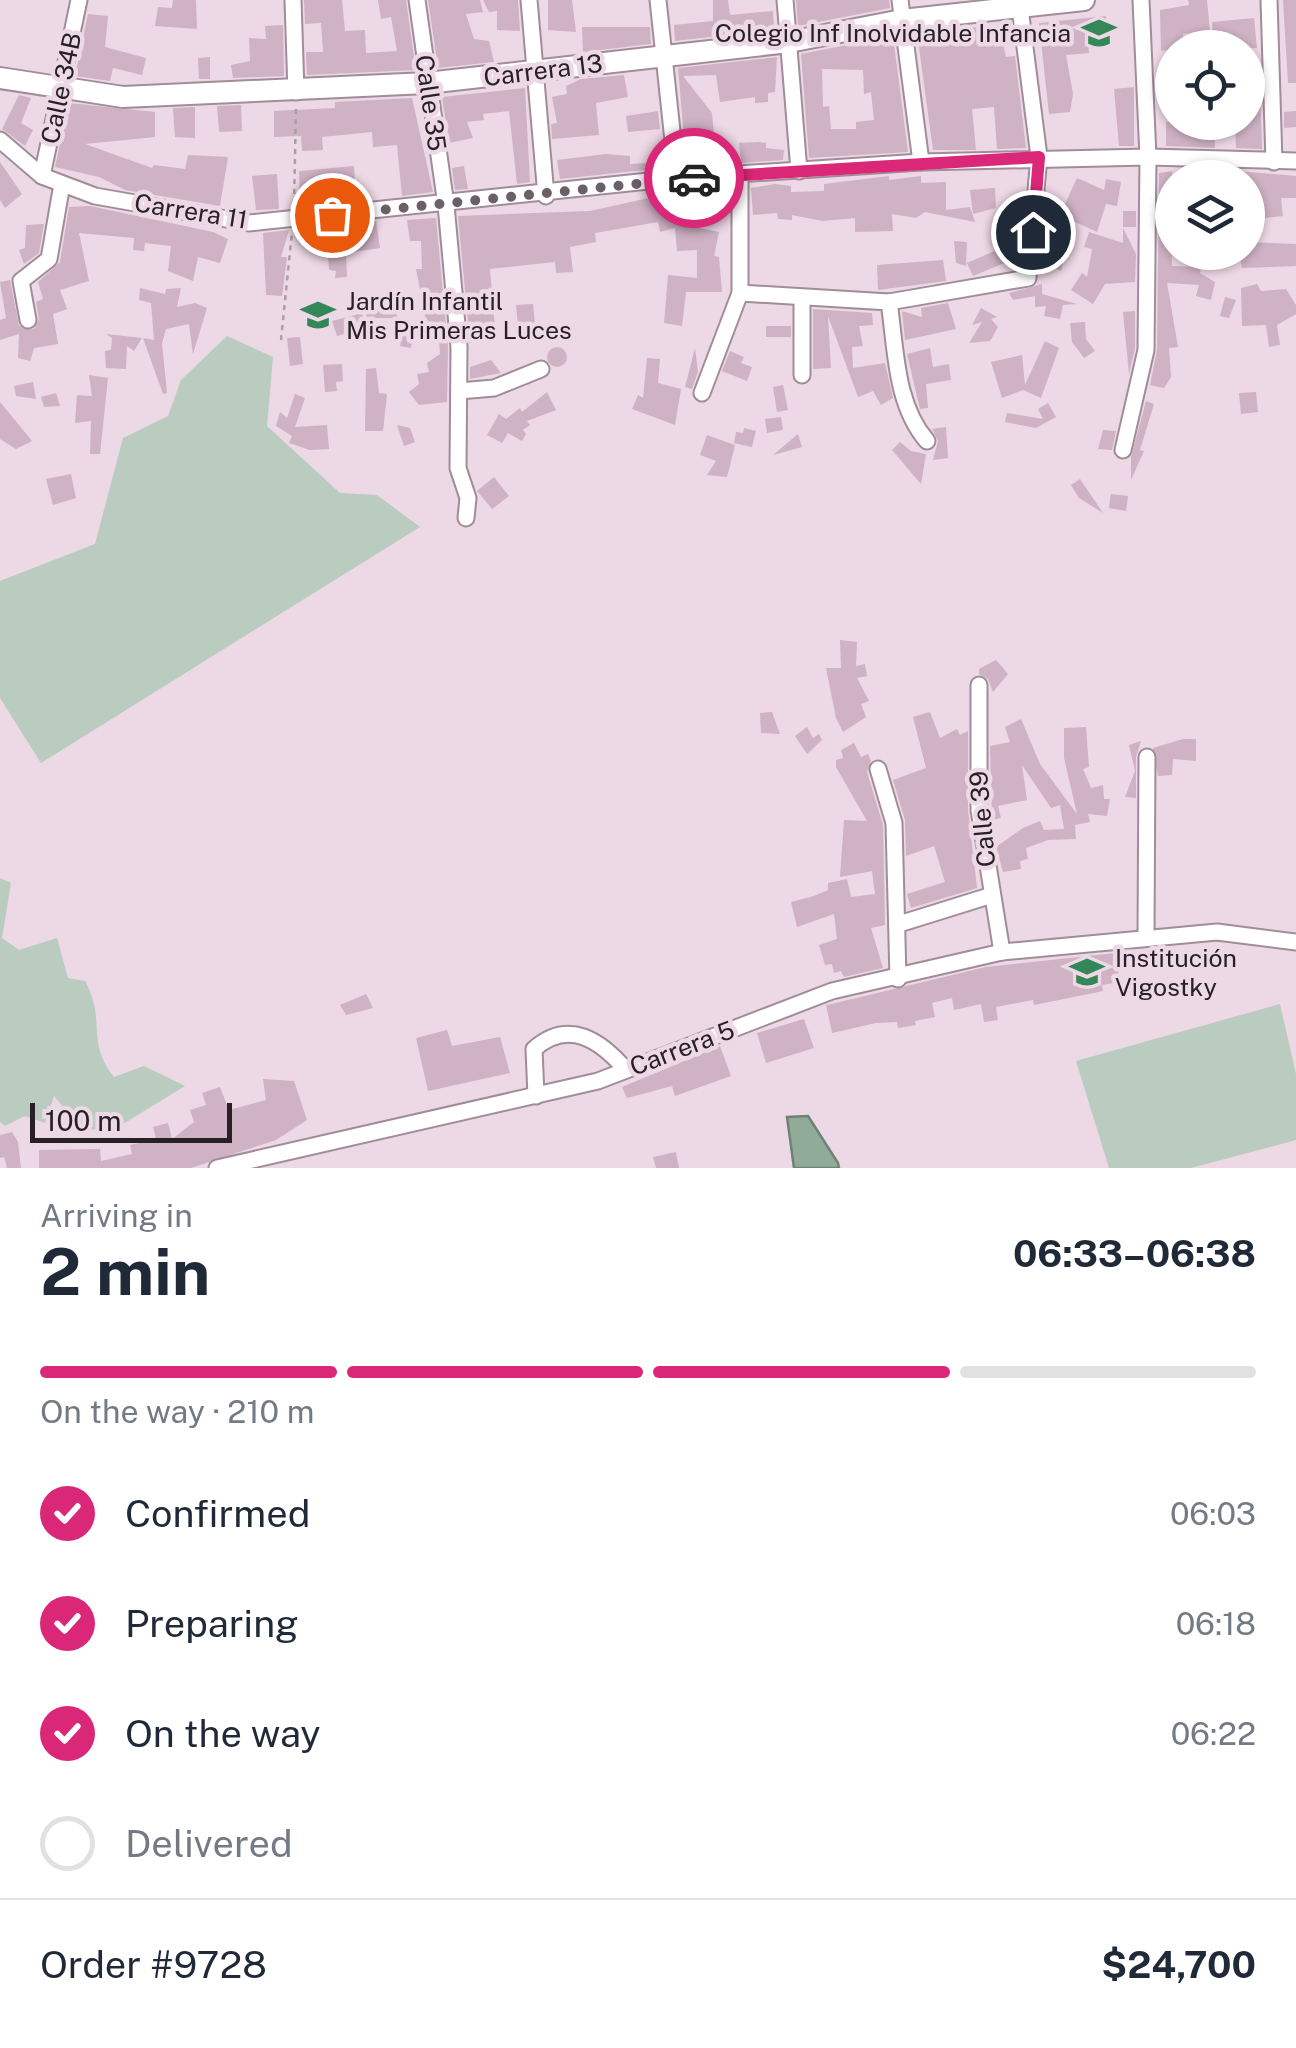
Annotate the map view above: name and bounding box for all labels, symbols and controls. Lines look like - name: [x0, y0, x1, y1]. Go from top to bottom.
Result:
- school or university icon: Colegio Inf Inolvidable Infancia: [1080, 14, 1118, 52]
- place label: Colegio Inf Inolvidable Infancia: [715, 18, 1071, 48]
- street label: Calle 34B: [35, 29, 87, 147]
- map controls: [1155, 30, 1265, 270]
- button: locate: [1155, 30, 1265, 140]
- street label: Carrera 13: [482, 48, 604, 92]
- street label: Calle 35: [409, 53, 453, 153]
- courier: [644, 128, 744, 228]
- icon: car: [667, 151, 722, 206]
- button: layers: [1155, 160, 1265, 270]
- pin: [290, 173, 375, 258]
- street label: Carrera 11: [132, 187, 250, 235]
- icon: bag: [305, 188, 360, 243]
- pin: [991, 190, 1076, 275]
- icon: home: [1006, 205, 1061, 260]
- place label: Jardín Infantil Mis Primeras Luces: [346, 286, 572, 345]
- school or university icon: Jardín Infantil Mis Primeras Luces: [299, 296, 337, 334]
- street label: Calle 39: [963, 770, 1001, 868]
- place label: Institución Vigostky: [1115, 943, 1237, 1002]
- school or university icon: Institución Vigostky: [1068, 953, 1106, 991]
- street label: Carrera 5: [625, 1014, 739, 1082]
- scale bar: [30, 1098, 232, 1142]
- text: 100 m: [45, 1104, 122, 1137]
- text: Arriving in: [40, 1197, 193, 1234]
- text: 06:33–06:38: [1013, 1231, 1256, 1276]
- text: 2 min: [40, 1233, 210, 1310]
- text: On the way · 210 m: [40, 1393, 314, 1430]
- icon: check: [40, 1486, 95, 1541]
- text: Confirmed: [125, 1491, 310, 1536]
- text: 06:03: [1170, 1495, 1256, 1532]
- icon: check: [40, 1596, 95, 1651]
- text: Preparing: [125, 1601, 299, 1646]
- text: 06:18: [1176, 1605, 1256, 1642]
- icon: check: [40, 1706, 95, 1761]
- text: On the way: [125, 1711, 321, 1756]
- text: 06:22: [1171, 1715, 1256, 1752]
- text: Delivered: [125, 1821, 293, 1866]
- text: Order #9728: [40, 1942, 267, 1987]
- text: $24,700: [1101, 1942, 1256, 1987]

